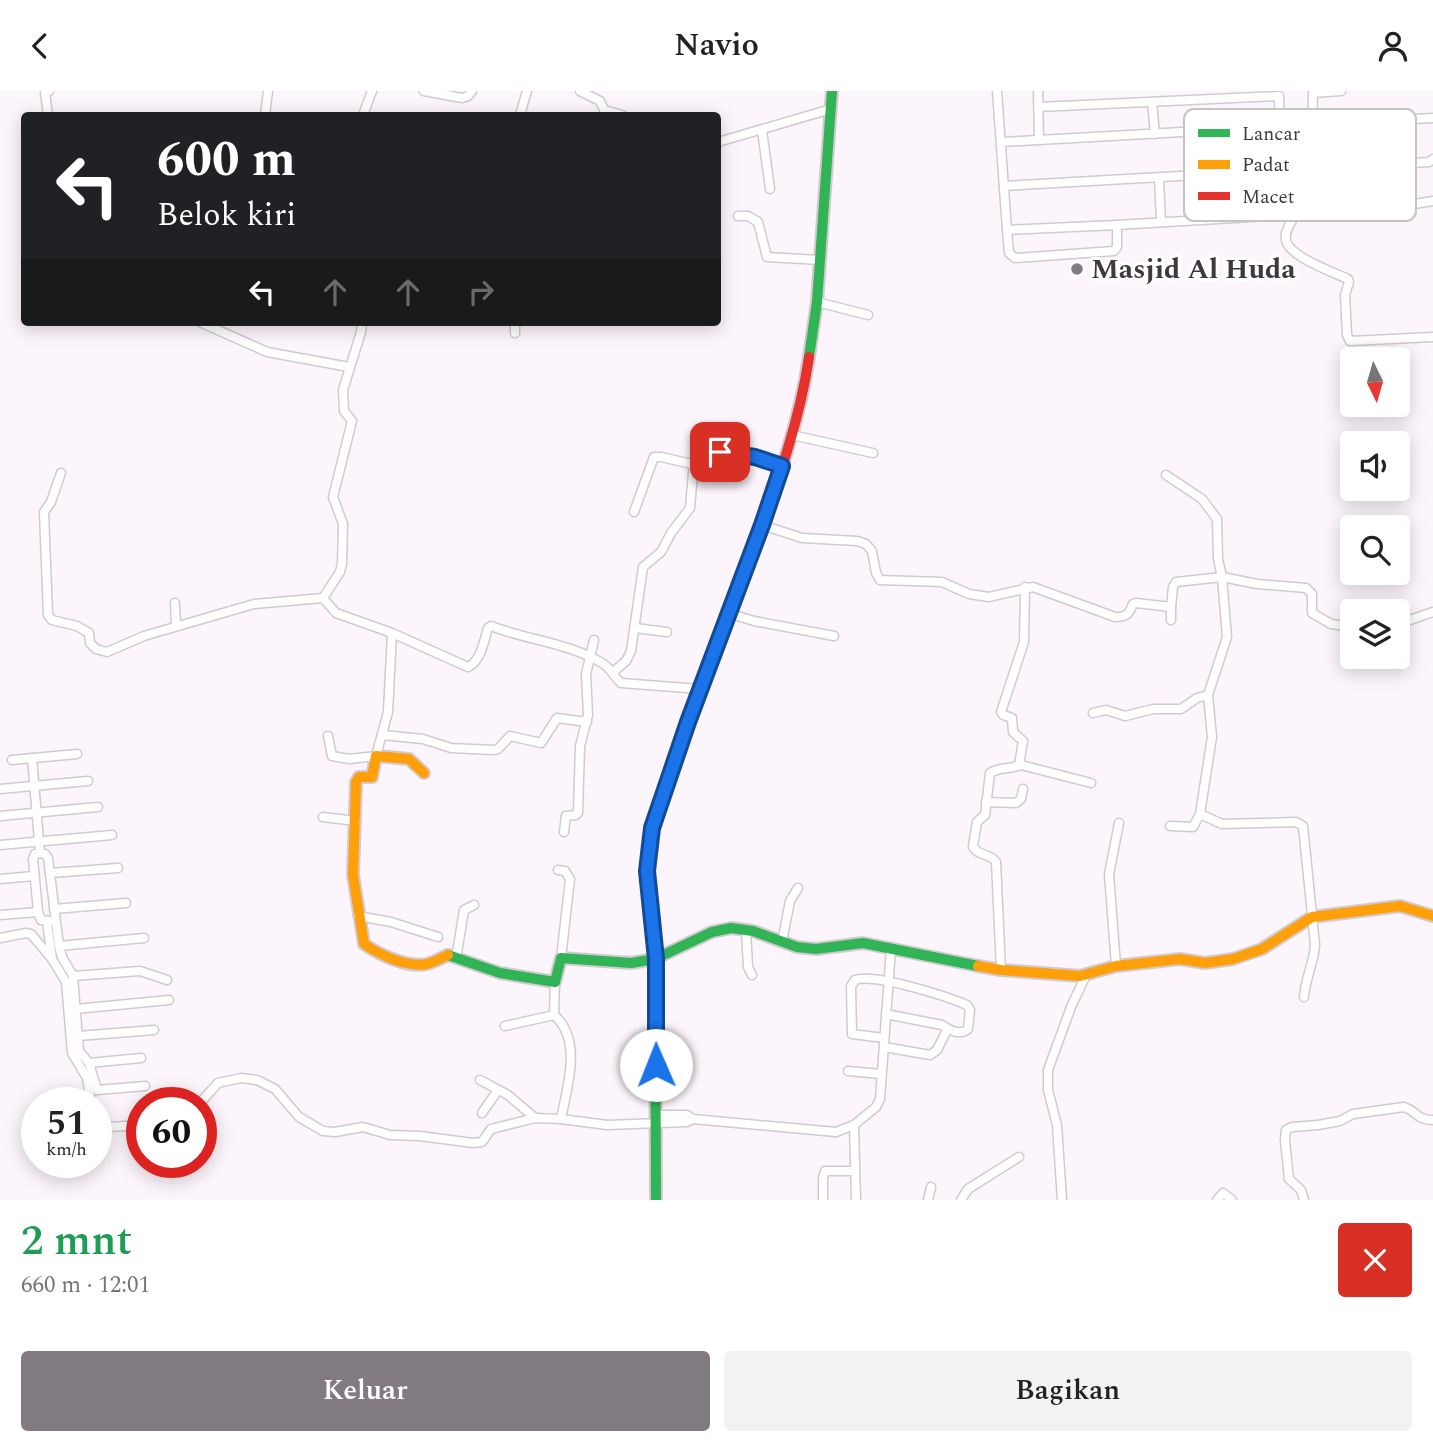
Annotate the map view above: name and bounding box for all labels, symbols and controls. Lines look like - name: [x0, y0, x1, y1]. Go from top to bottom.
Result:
- text: Navio: [674, 21, 759, 70]
- icon: back: [21, 27, 59, 65]
- icon: person: [1374, 27, 1412, 65]
- legend: [1184, 109, 1416, 221]
- text: Lancar: [1242, 120, 1301, 149]
- text: 600 m: [157, 123, 296, 198]
- icon: left: [42, 140, 133, 231]
- text: Padat: [1242, 151, 1290, 180]
- text: Macet: [1242, 183, 1295, 212]
- text: Belok kiri: [157, 191, 296, 240]
- place label: Masjid Al Huda: [1091, 248, 1296, 291]
- marker: Masjid Al Huda: [1069, 261, 1085, 277]
- icon: left: [243, 273, 281, 311]
- icon: ahead: [316, 273, 354, 311]
- icon: ahead: [389, 273, 427, 311]
- icon: right: [462, 273, 500, 311]
- north arrow: [1340, 347, 1410, 417]
- map controls: [1340, 347, 1410, 669]
- pin: [690, 422, 750, 482]
- button: sound: [1340, 431, 1410, 501]
- icon: arrive: [701, 433, 739, 471]
- button: search: [1340, 515, 1410, 585]
- button: layers: [1340, 599, 1410, 669]
- position arrow: [619, 1028, 693, 1102]
- speed limit sign: 60: [126, 1087, 217, 1178]
- text: 51: [47, 1097, 86, 1150]
- text: km/h: [46, 1136, 87, 1163]
- text: 2 mnt: [21, 1210, 132, 1273]
- button: close: [1338, 1223, 1412, 1297]
- text: 660 m · 12:01: [21, 1268, 150, 1303]
- button: Keluar: [21, 1351, 710, 1431]
- button: Bagikan: [724, 1351, 1412, 1431]

